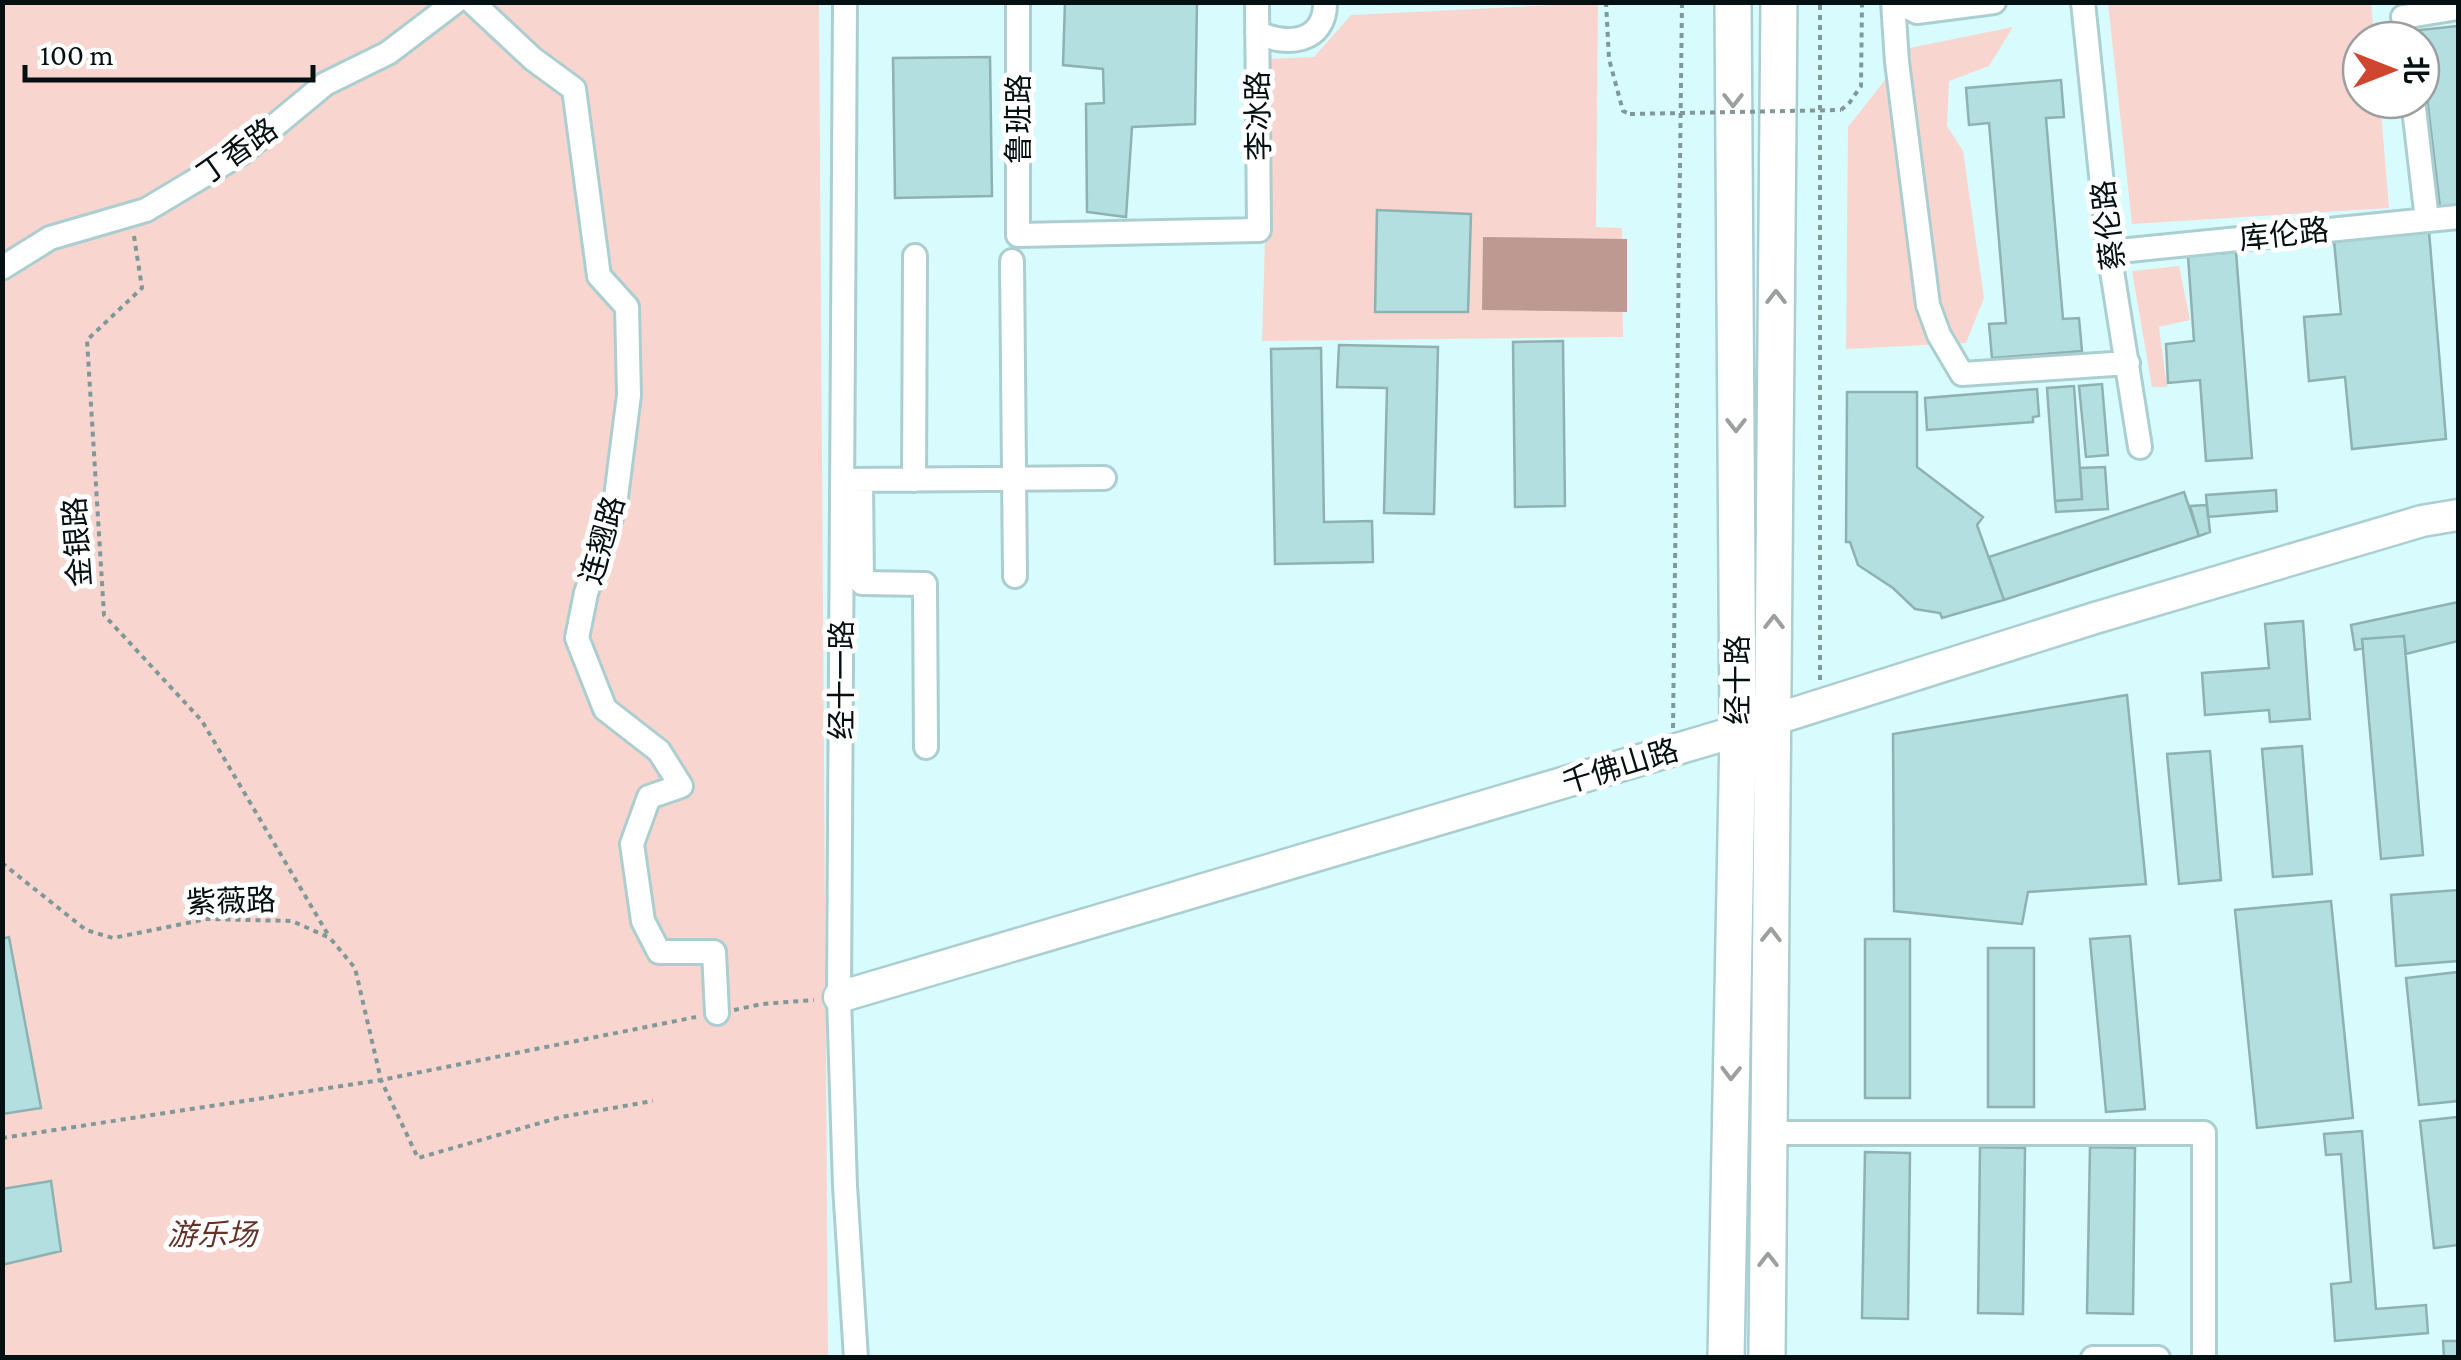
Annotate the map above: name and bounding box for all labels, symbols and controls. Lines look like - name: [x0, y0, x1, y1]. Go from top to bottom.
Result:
- scale bar: [25, 20, 312, 82]
- north arrow: [2341, 20, 2441, 120]
- text: 100 m: [40, 38, 114, 71]
- text: 北: [2400, 56, 2431, 84]
- street label: 李冰路: [1241, 71, 1275, 161]
- street label: 鲁班路: [1002, 74, 1035, 164]
- one-way arrow: [1722, 92, 1744, 108]
- street label: 丁香路: [191, 112, 283, 190]
- street label: 蔡伦路: [2086, 178, 2130, 272]
- street label: 库伦路: [2238, 213, 2330, 255]
- one-way arrow: [1766, 288, 1787, 304]
- one-way arrow: [1725, 417, 1746, 433]
- street label: 连翘路: [574, 492, 630, 588]
- street label: 金银路: [57, 496, 97, 588]
- one-way arrow: [1763, 613, 1785, 628]
- street label: 经十一路: [825, 620, 858, 740]
- street label: 经十路: [1721, 635, 1754, 725]
- street label: 千佛山路: [1558, 733, 1682, 799]
- street label: 紫薇路: [185, 883, 277, 919]
- one-way arrow: [1760, 927, 1782, 942]
- one-way arrow: [1721, 1066, 1742, 1082]
- park label: 游乐场: [167, 1218, 260, 1251]
- one-way arrow: [1757, 1252, 1779, 1268]

